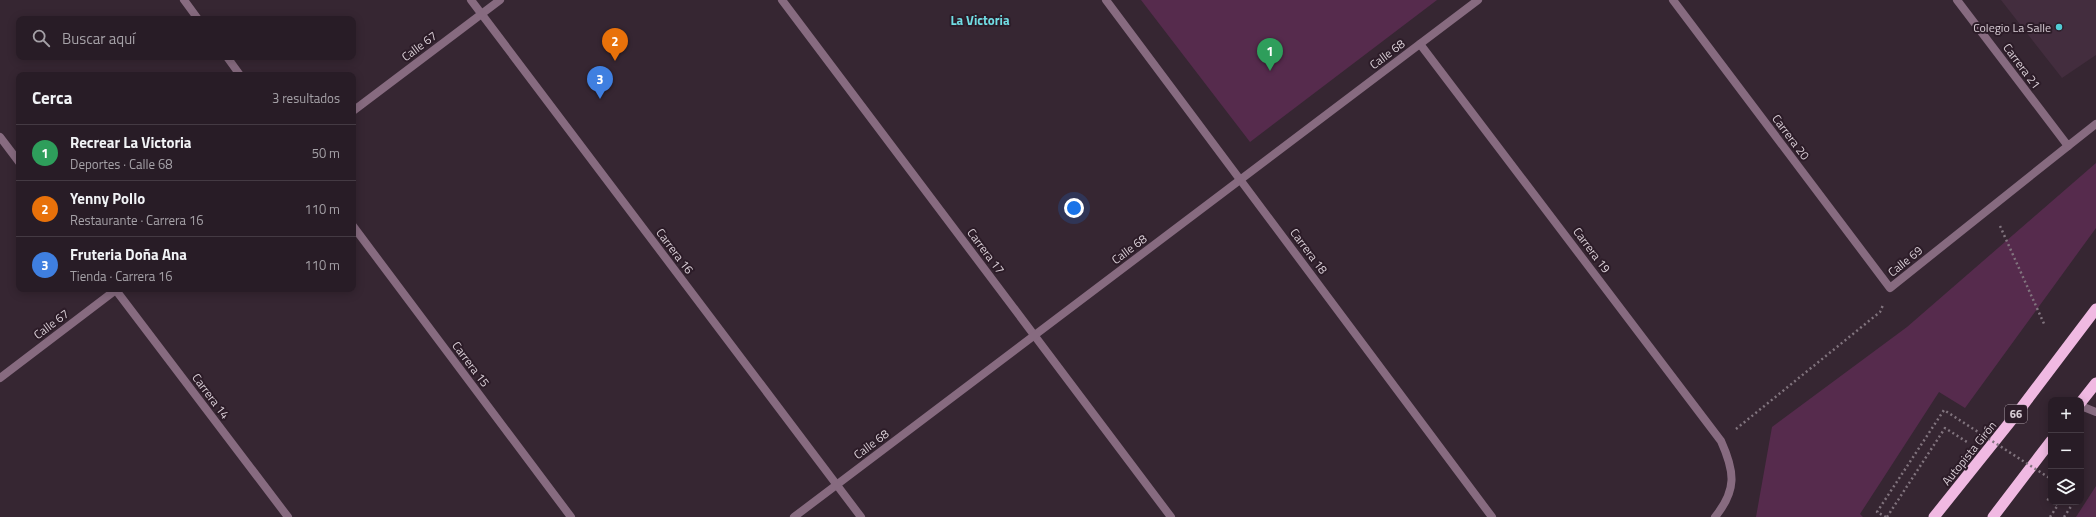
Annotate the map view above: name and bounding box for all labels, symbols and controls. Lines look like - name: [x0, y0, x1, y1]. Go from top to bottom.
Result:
- district label: La Victoria: [950, 10, 1010, 30]
- search box: [16, 16, 356, 60]
- place label: Colegio La Salle: [1973, 18, 2051, 37]
- marker: Colegio La Salle: [2054, 22, 2064, 32]
- street label: Calle 67: [397, 26, 441, 66]
- icon: search: [30, 27, 52, 49]
- text: Buscar aquí: [62, 27, 135, 50]
- pin: 2: [602, 28, 628, 61]
- street label: Calle 68: [1365, 34, 1409, 74]
- pin: 1: [1257, 38, 1283, 71]
- street label: Carrera 21: [1998, 39, 2046, 93]
- pin: 3: [587, 66, 613, 99]
- text: Cerca: [32, 85, 72, 111]
- text: 3 resultados: [272, 88, 340, 108]
- street label: Carrera 20: [1767, 110, 1815, 164]
- text: Recrear La Victoria: [70, 131, 192, 154]
- text: 1: [41, 143, 49, 163]
- text: 50 m: [312, 143, 340, 163]
- text: Deportes · Calle 68: [70, 154, 172, 174]
- text: Yenny Pollo: [70, 187, 145, 210]
- your location: [1064, 198, 1084, 218]
- text: 2: [41, 199, 49, 219]
- text: 110 m: [304, 199, 340, 219]
- text: Restaurante · Carrera 16: [70, 210, 204, 230]
- street label: Carrera 19: [1568, 223, 1616, 277]
- street label: Carrera 16: [651, 224, 699, 278]
- street label: Carrera 17: [962, 224, 1010, 278]
- street label: Carrera 18: [1285, 224, 1333, 278]
- street label: Calle 68: [1107, 229, 1151, 269]
- street label: Calle 69: [1883, 241, 1927, 281]
- text: Fruteria Doña Ana: [70, 243, 187, 266]
- text: 3: [41, 255, 49, 275]
- text: 110 m: [304, 255, 340, 275]
- text: Tienda · Carrera 16: [70, 266, 173, 286]
- street label: Calle 67: [29, 304, 73, 344]
- street label: Carrera 15: [447, 337, 495, 391]
- street label: Carrera 14: [187, 369, 235, 423]
- map controls: [2048, 397, 2084, 505]
- button: +: [2048, 397, 2084, 433]
- road number: 66: [2005, 405, 2027, 423]
- street label: Autopista Girón: [1937, 417, 2001, 489]
- street label: Calle 68: [849, 424, 893, 464]
- button: −: [2048, 433, 2084, 469]
- button: layers: [2048, 469, 2084, 505]

